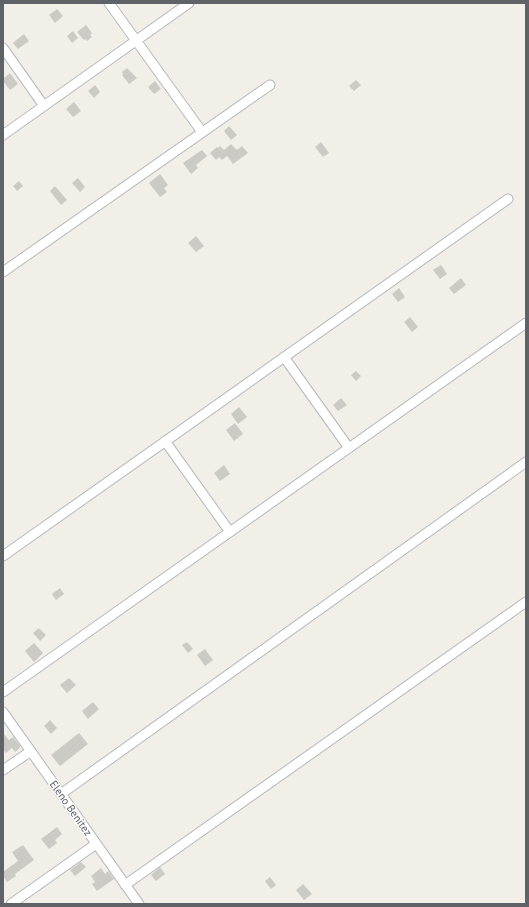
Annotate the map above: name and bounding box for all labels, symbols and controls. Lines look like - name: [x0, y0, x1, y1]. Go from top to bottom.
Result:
- street label: Eleno Benitez: [47, 778, 95, 839]

